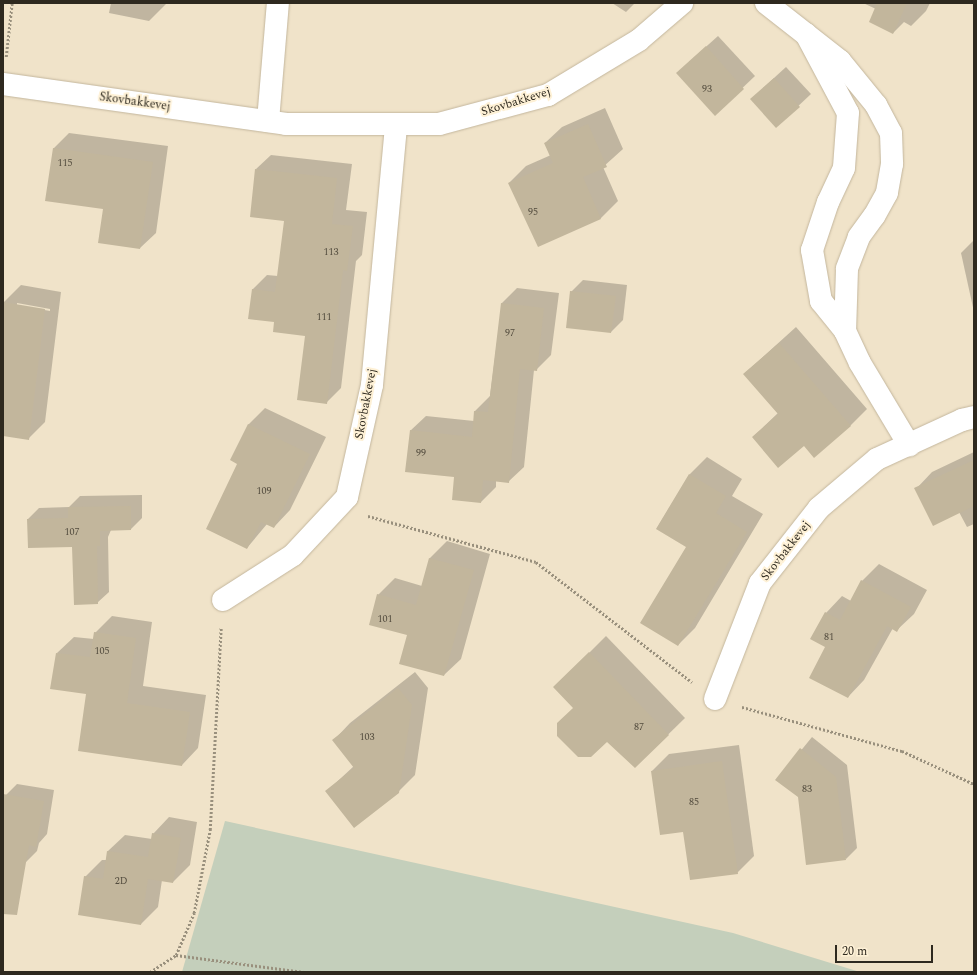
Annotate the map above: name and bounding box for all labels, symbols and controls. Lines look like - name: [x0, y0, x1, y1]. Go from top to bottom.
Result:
- house number: 93: [702, 84, 712, 96]
- street label: Skovbakkevej: [480, 85, 552, 119]
- street label: Skovbakkevej: [98, 90, 172, 114]
- house number: 115: [58, 158, 72, 170]
- house number: 95: [528, 207, 538, 219]
- house number: 113: [324, 247, 338, 259]
- house number: 111: [317, 312, 331, 324]
- house number: 97: [505, 328, 515, 340]
- street label: Skovbakkevej: [352, 367, 380, 441]
- house number: 99: [416, 448, 426, 460]
- house number: 109: [257, 486, 271, 498]
- street label: Skovbakkevej: [758, 518, 814, 584]
- house number: 107: [65, 527, 79, 539]
- house number: 101: [378, 614, 392, 626]
- house number: 81: [824, 632, 834, 644]
- house number: 105: [95, 646, 109, 658]
- house number: 87: [634, 722, 644, 734]
- house number: 103: [360, 732, 374, 744]
- house number: 83: [802, 784, 812, 796]
- house number: 85: [689, 797, 699, 809]
- house number: 2D: [115, 876, 127, 888]
- scale bar: [837, 937, 935, 963]
- text: 20 m: [842, 942, 867, 961]

